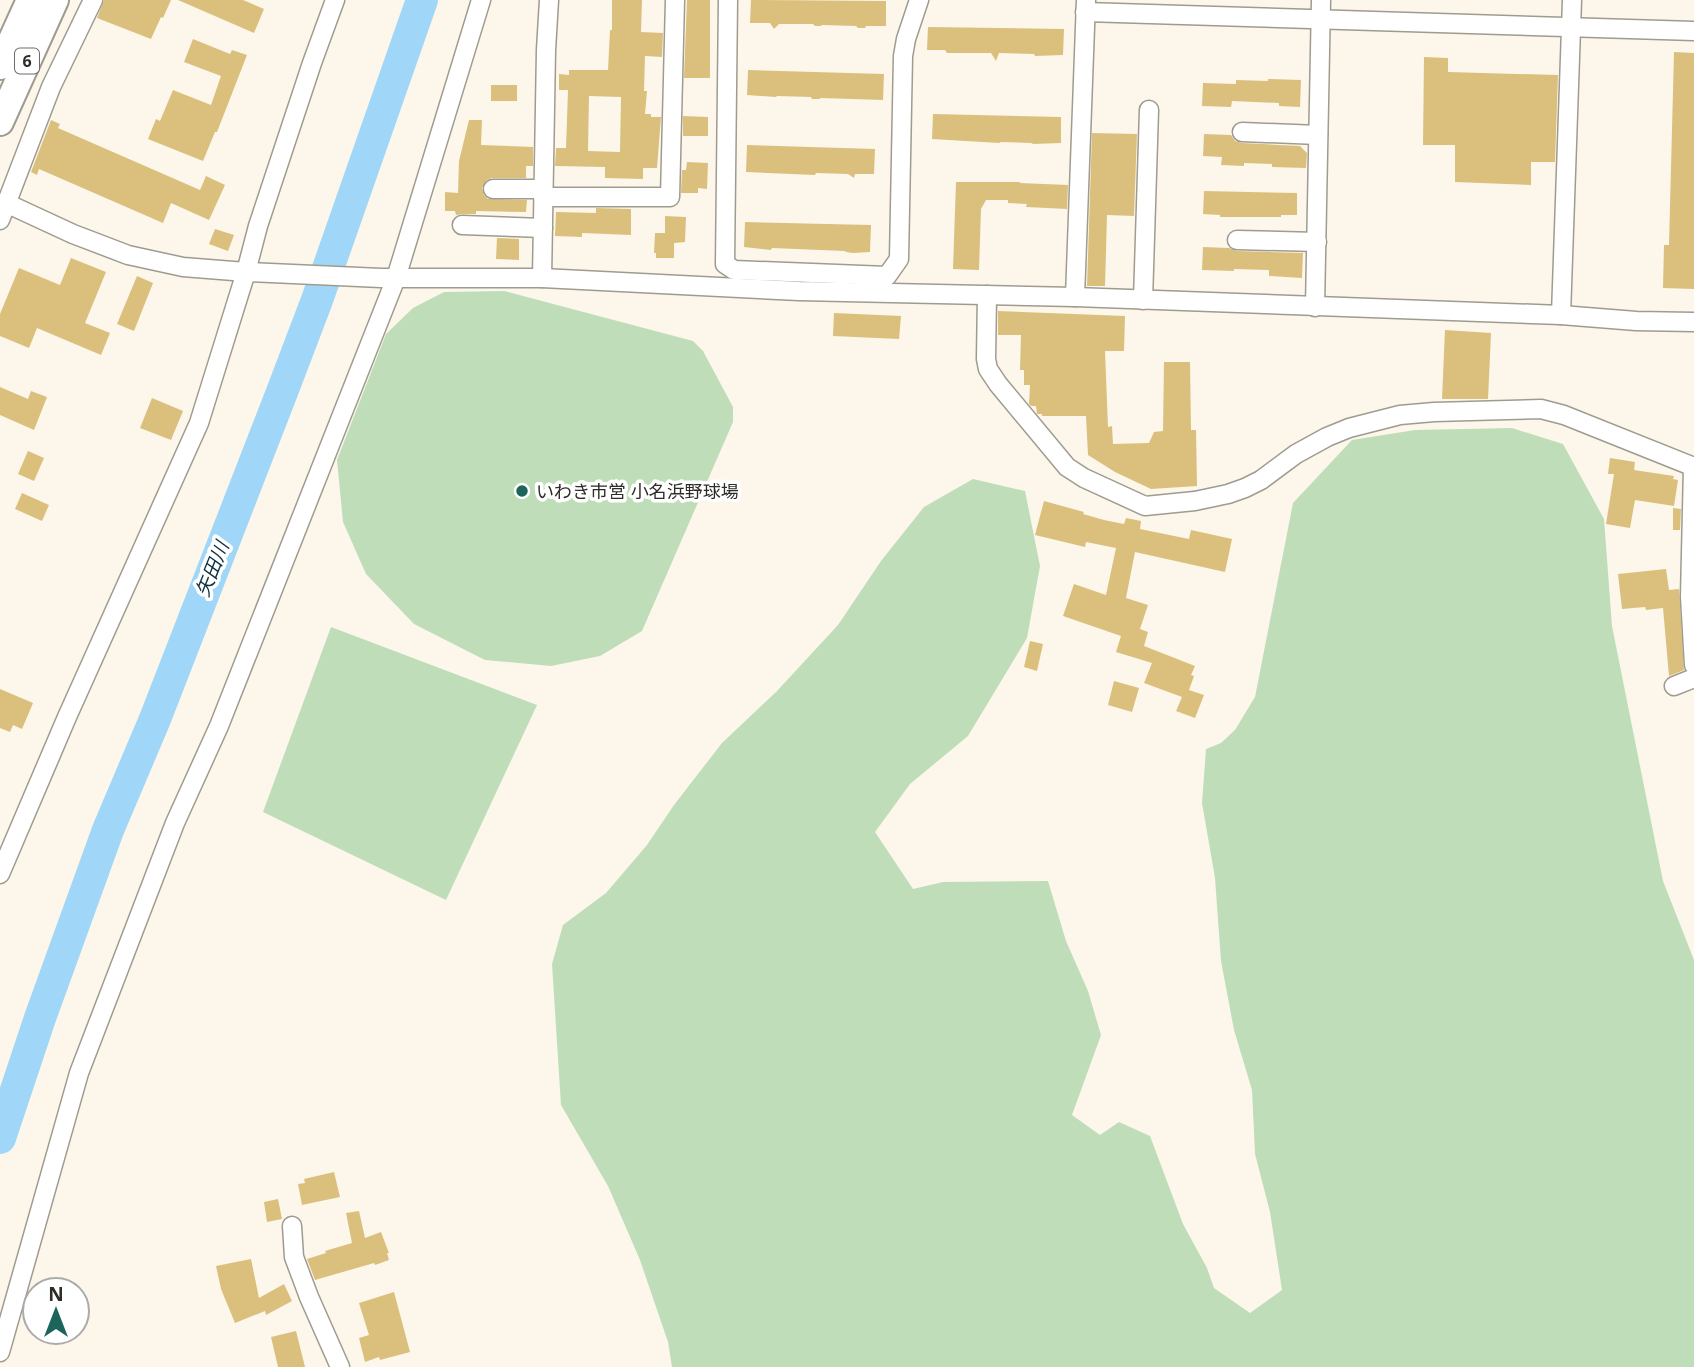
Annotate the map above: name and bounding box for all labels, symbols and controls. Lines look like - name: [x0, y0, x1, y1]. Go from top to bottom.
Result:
- road number: 6: [15, 48, 39, 74]
- place label: いわき市営 小名浜野球場: [536, 479, 739, 503]
- marker: いわき市営 小名浜野球場: [514, 483, 530, 499]
- water label: 矢田川: [189, 536, 235, 600]
- north arrow: [21, 1276, 91, 1346]
- text: N: [48, 1281, 64, 1307]

